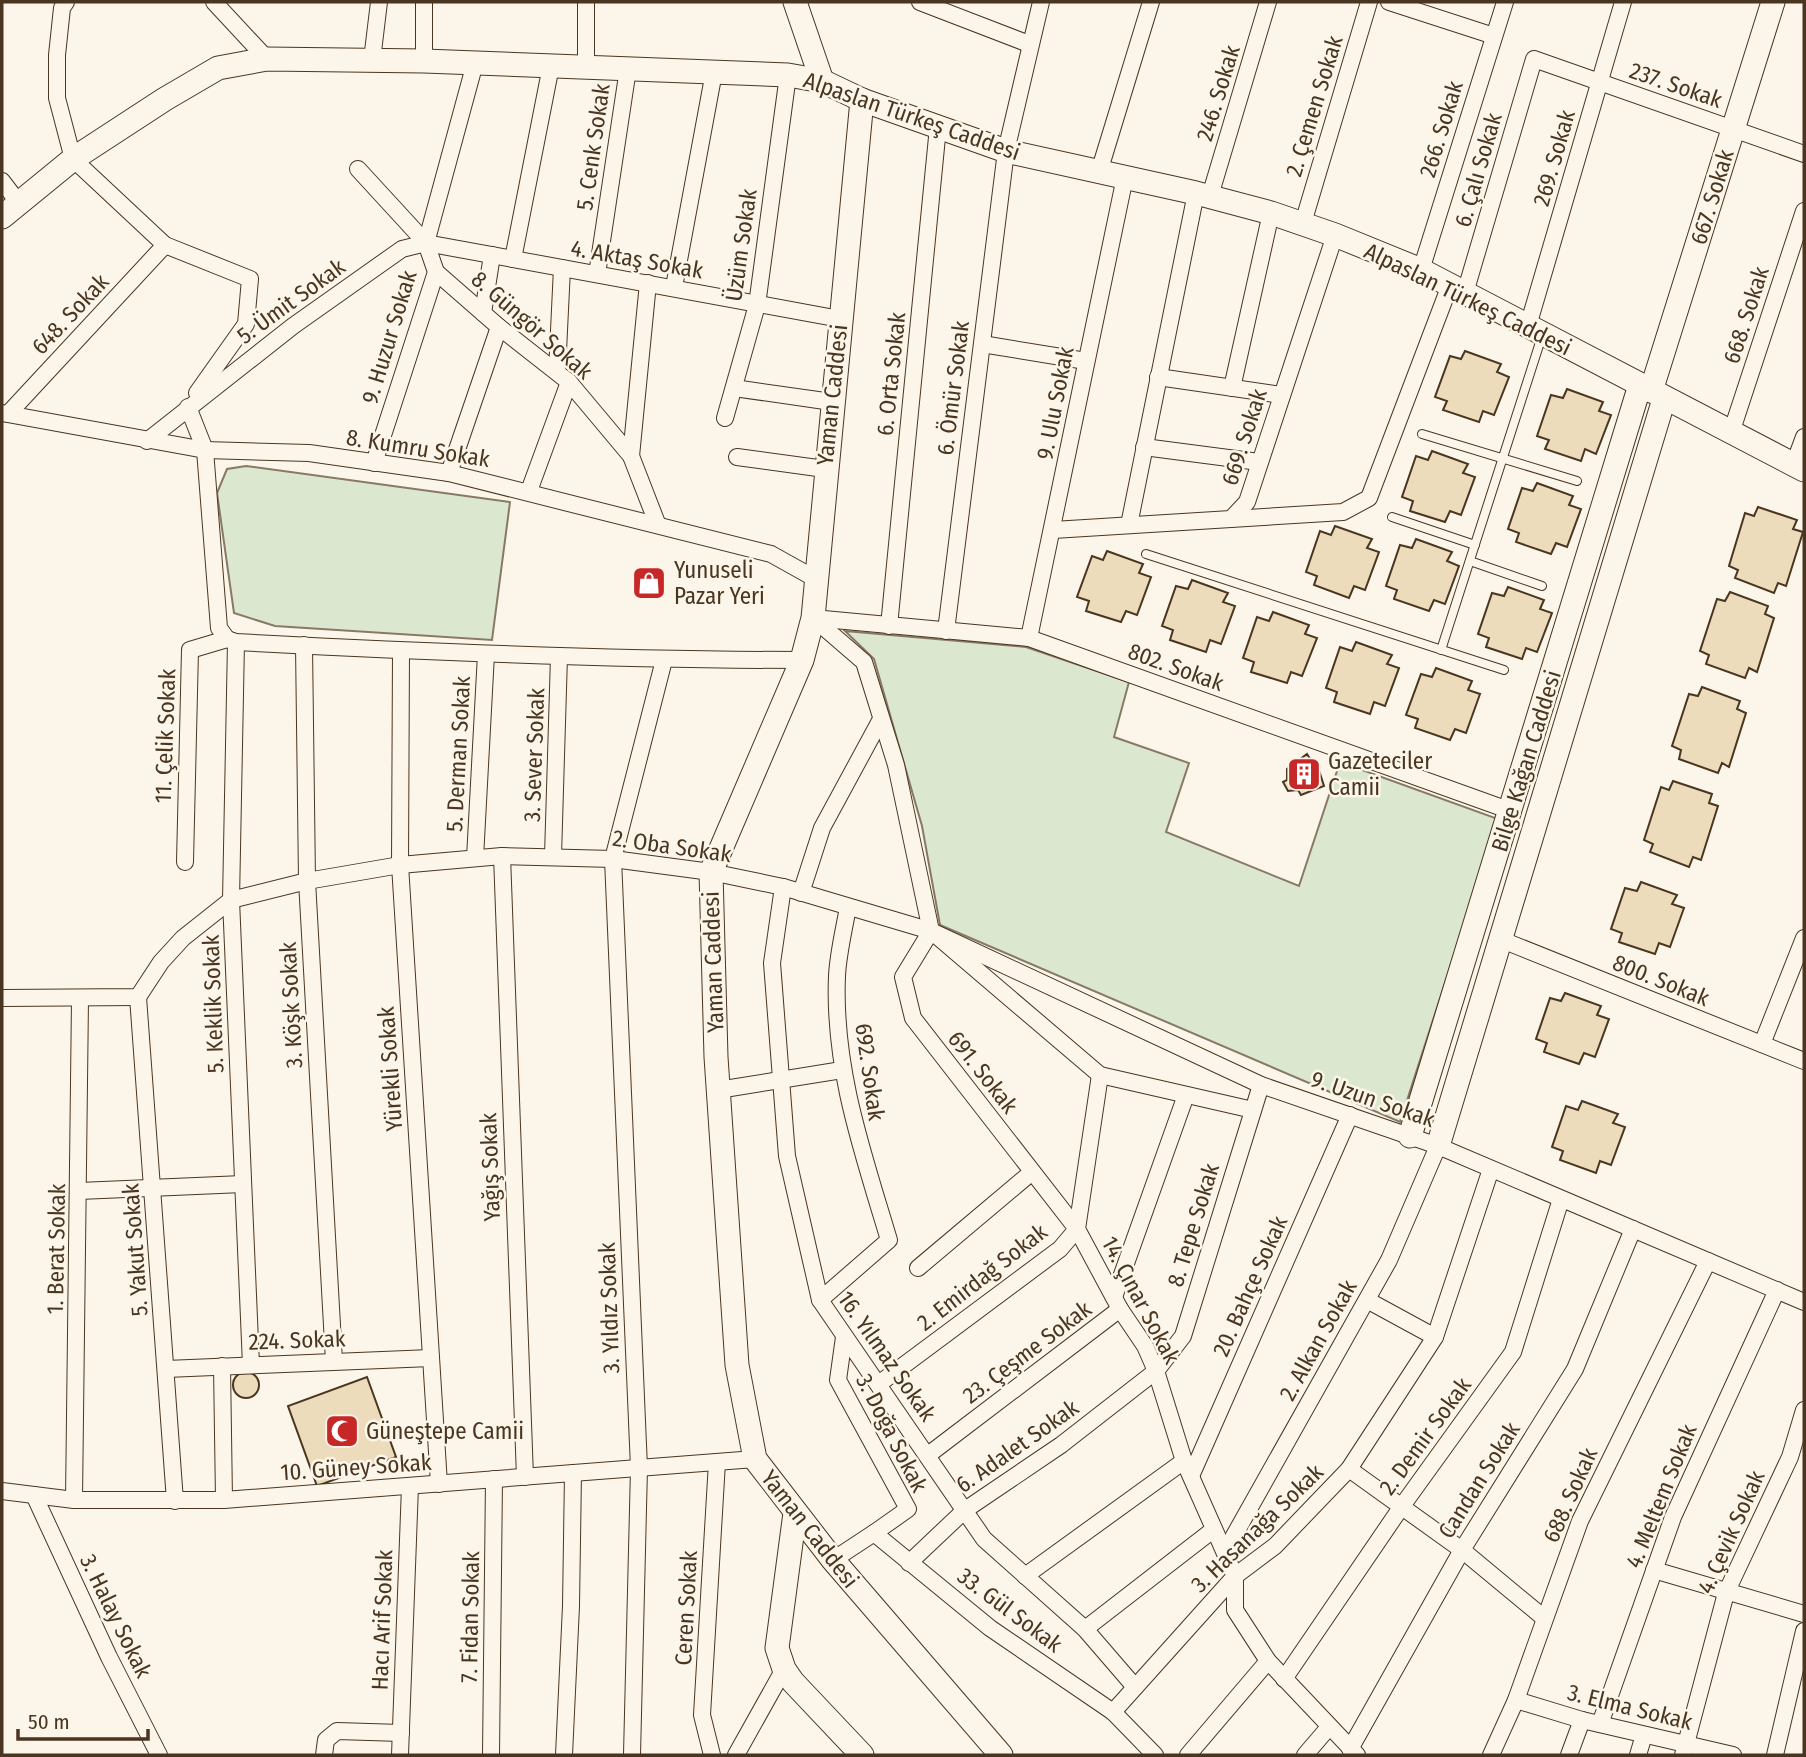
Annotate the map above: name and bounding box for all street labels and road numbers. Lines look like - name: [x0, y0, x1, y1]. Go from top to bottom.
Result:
- street label: 2. Çemen Sokak: [1279, 32, 1349, 180]
- street label: 246. Sokak: [1190, 42, 1246, 144]
- street label: 237. Sokak: [1626, 56, 1726, 114]
- street label: Alpaslan Türkeş Caddesi: [800, 66, 1024, 166]
- street label: 266. Sokak: [1413, 77, 1469, 180]
- street label: 5. Cenk Sokak: [570, 82, 616, 212]
- street label: 269. Sokak: [1527, 106, 1581, 209]
- street label: 6. Çalı Sokak: [1448, 109, 1508, 230]
- street label: 667. Sokak: [1684, 146, 1740, 248]
- street label: Üzüm Sokak: [719, 187, 763, 303]
- street label: 4. Aktaş Sokak: [569, 234, 706, 284]
- street label: Alpaslan Türkeş Caddesi: [1360, 237, 1576, 361]
- street label: 5. Ümit Sokak: [232, 252, 351, 350]
- street label: 668. Sokak: [1717, 263, 1775, 367]
- street label: 8. Güngör Sokak: [466, 265, 598, 385]
- street label: 9. Huzur Sokak: [355, 267, 423, 407]
- street label: 648. Sokak: [26, 268, 115, 360]
- street label: 6. Orta Sokak: [871, 311, 911, 437]
- street label: 6. Ömür Sokak: [931, 319, 975, 457]
- street label: Yaman Caddesi: [811, 323, 853, 467]
- street label: 9. Ulu Sokak: [1030, 344, 1080, 462]
- street label: 669. Sokak: [1215, 385, 1273, 489]
- street label: 8. Kumru Sokak: [344, 423, 492, 473]
- street label: 802. Sokak: [1124, 637, 1228, 697]
- street label: Bilge Kağan Caddesi: [1485, 667, 1567, 855]
- street label: 11. Çelik Sokak: [149, 668, 181, 804]
- street label: 5. Derman Sokak: [440, 675, 476, 833]
- street label: 3. Sever Sokak: [518, 687, 550, 823]
- street label: 2. Oba Sokak: [611, 824, 733, 868]
- street label: Yaman Caddesi: [697, 891, 729, 1033]
- street label: 5. Keklik Sokak: [197, 934, 229, 1074]
- street label: 3. Köşk Sokak: [274, 941, 308, 1069]
- street label: 800. Sokak: [1609, 948, 1714, 1012]
- street label: Yürekli Sokak: [372, 1005, 408, 1132]
- street label: 692. Sokak: [849, 1021, 891, 1123]
- street label: 691. Sokak: [942, 1025, 1024, 1119]
- street label: 9. Uzun Sokak: [1307, 1065, 1439, 1133]
- street label: Yağış Sokak: [474, 1112, 506, 1222]
- street label: 8. Tepe Sokak: [1161, 1160, 1225, 1290]
- street label: 5. Yakut Sokak: [116, 1182, 154, 1317]
- street label: 1. Berat Sokak: [41, 1183, 71, 1315]
- street label: 20. Bahçe Sokak: [1207, 1211, 1293, 1360]
- street label: 2. Emirdağ Sokak: [911, 1217, 1053, 1336]
- street label: 14. Çınar Sokak: [1096, 1232, 1186, 1369]
- street label: 3. Yıldız Sokak: [593, 1242, 625, 1374]
- street label: 2. Alkan Sokak: [1273, 1275, 1363, 1405]
- street label: 16. Yılmaz Sokak: [832, 1286, 942, 1427]
- street label: 23. Çeşme Sokak: [957, 1294, 1097, 1409]
- street label: 224. Sokak: [248, 1324, 346, 1356]
- street label: 3. Doğa Sokak: [850, 1369, 934, 1497]
- street label: 2. Demir Sokak: [1373, 1372, 1477, 1500]
- street label: 6. Adalet Sokak: [950, 1393, 1084, 1499]
- street label: Candan Sokak: [1432, 1416, 1526, 1543]
- street label: 4. Meltem Sokak: [1619, 1420, 1703, 1572]
- street label: 688. Sokak: [1537, 1443, 1603, 1547]
- street label: 10. Güney Sokak: [280, 1448, 433, 1486]
- street label: 3. Hasanağa Sokak: [1185, 1458, 1329, 1598]
- street label: Yaman Caddesi: [755, 1465, 865, 1593]
- street label: 4. Çevik Sokak: [1691, 1466, 1771, 1598]
- street label: Hacı Arif Sokak: [366, 1549, 398, 1691]
- street label: 3. Halay Sokak: [74, 1550, 158, 1683]
- street label: Ceren Sokak: [669, 1550, 703, 1666]
- street label: 7. Fidan Sokak: [455, 1551, 485, 1683]
- street label: 33. Gül Sokak: [952, 1562, 1068, 1659]
- street label: 3. Elma Sokak: [1565, 1678, 1696, 1736]

